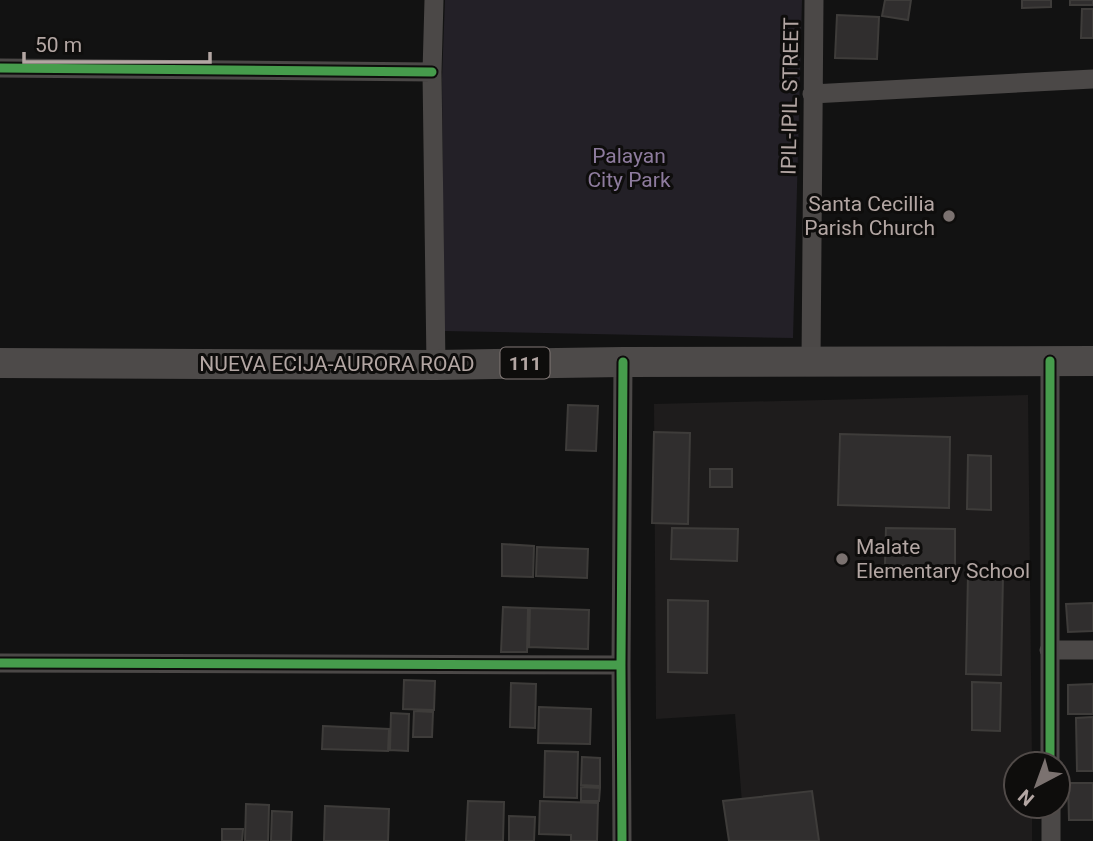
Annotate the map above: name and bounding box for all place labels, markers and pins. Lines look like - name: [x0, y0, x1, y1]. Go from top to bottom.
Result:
- place label: Santa Cecillia Parish Church: [804, 192, 935, 240]
- marker: Santa Cecillia Parish Church: [941, 208, 957, 224]
- place label: Malate Elementary School: [856, 535, 1030, 583]
- marker: Malate Elementary School: [834, 551, 850, 567]

